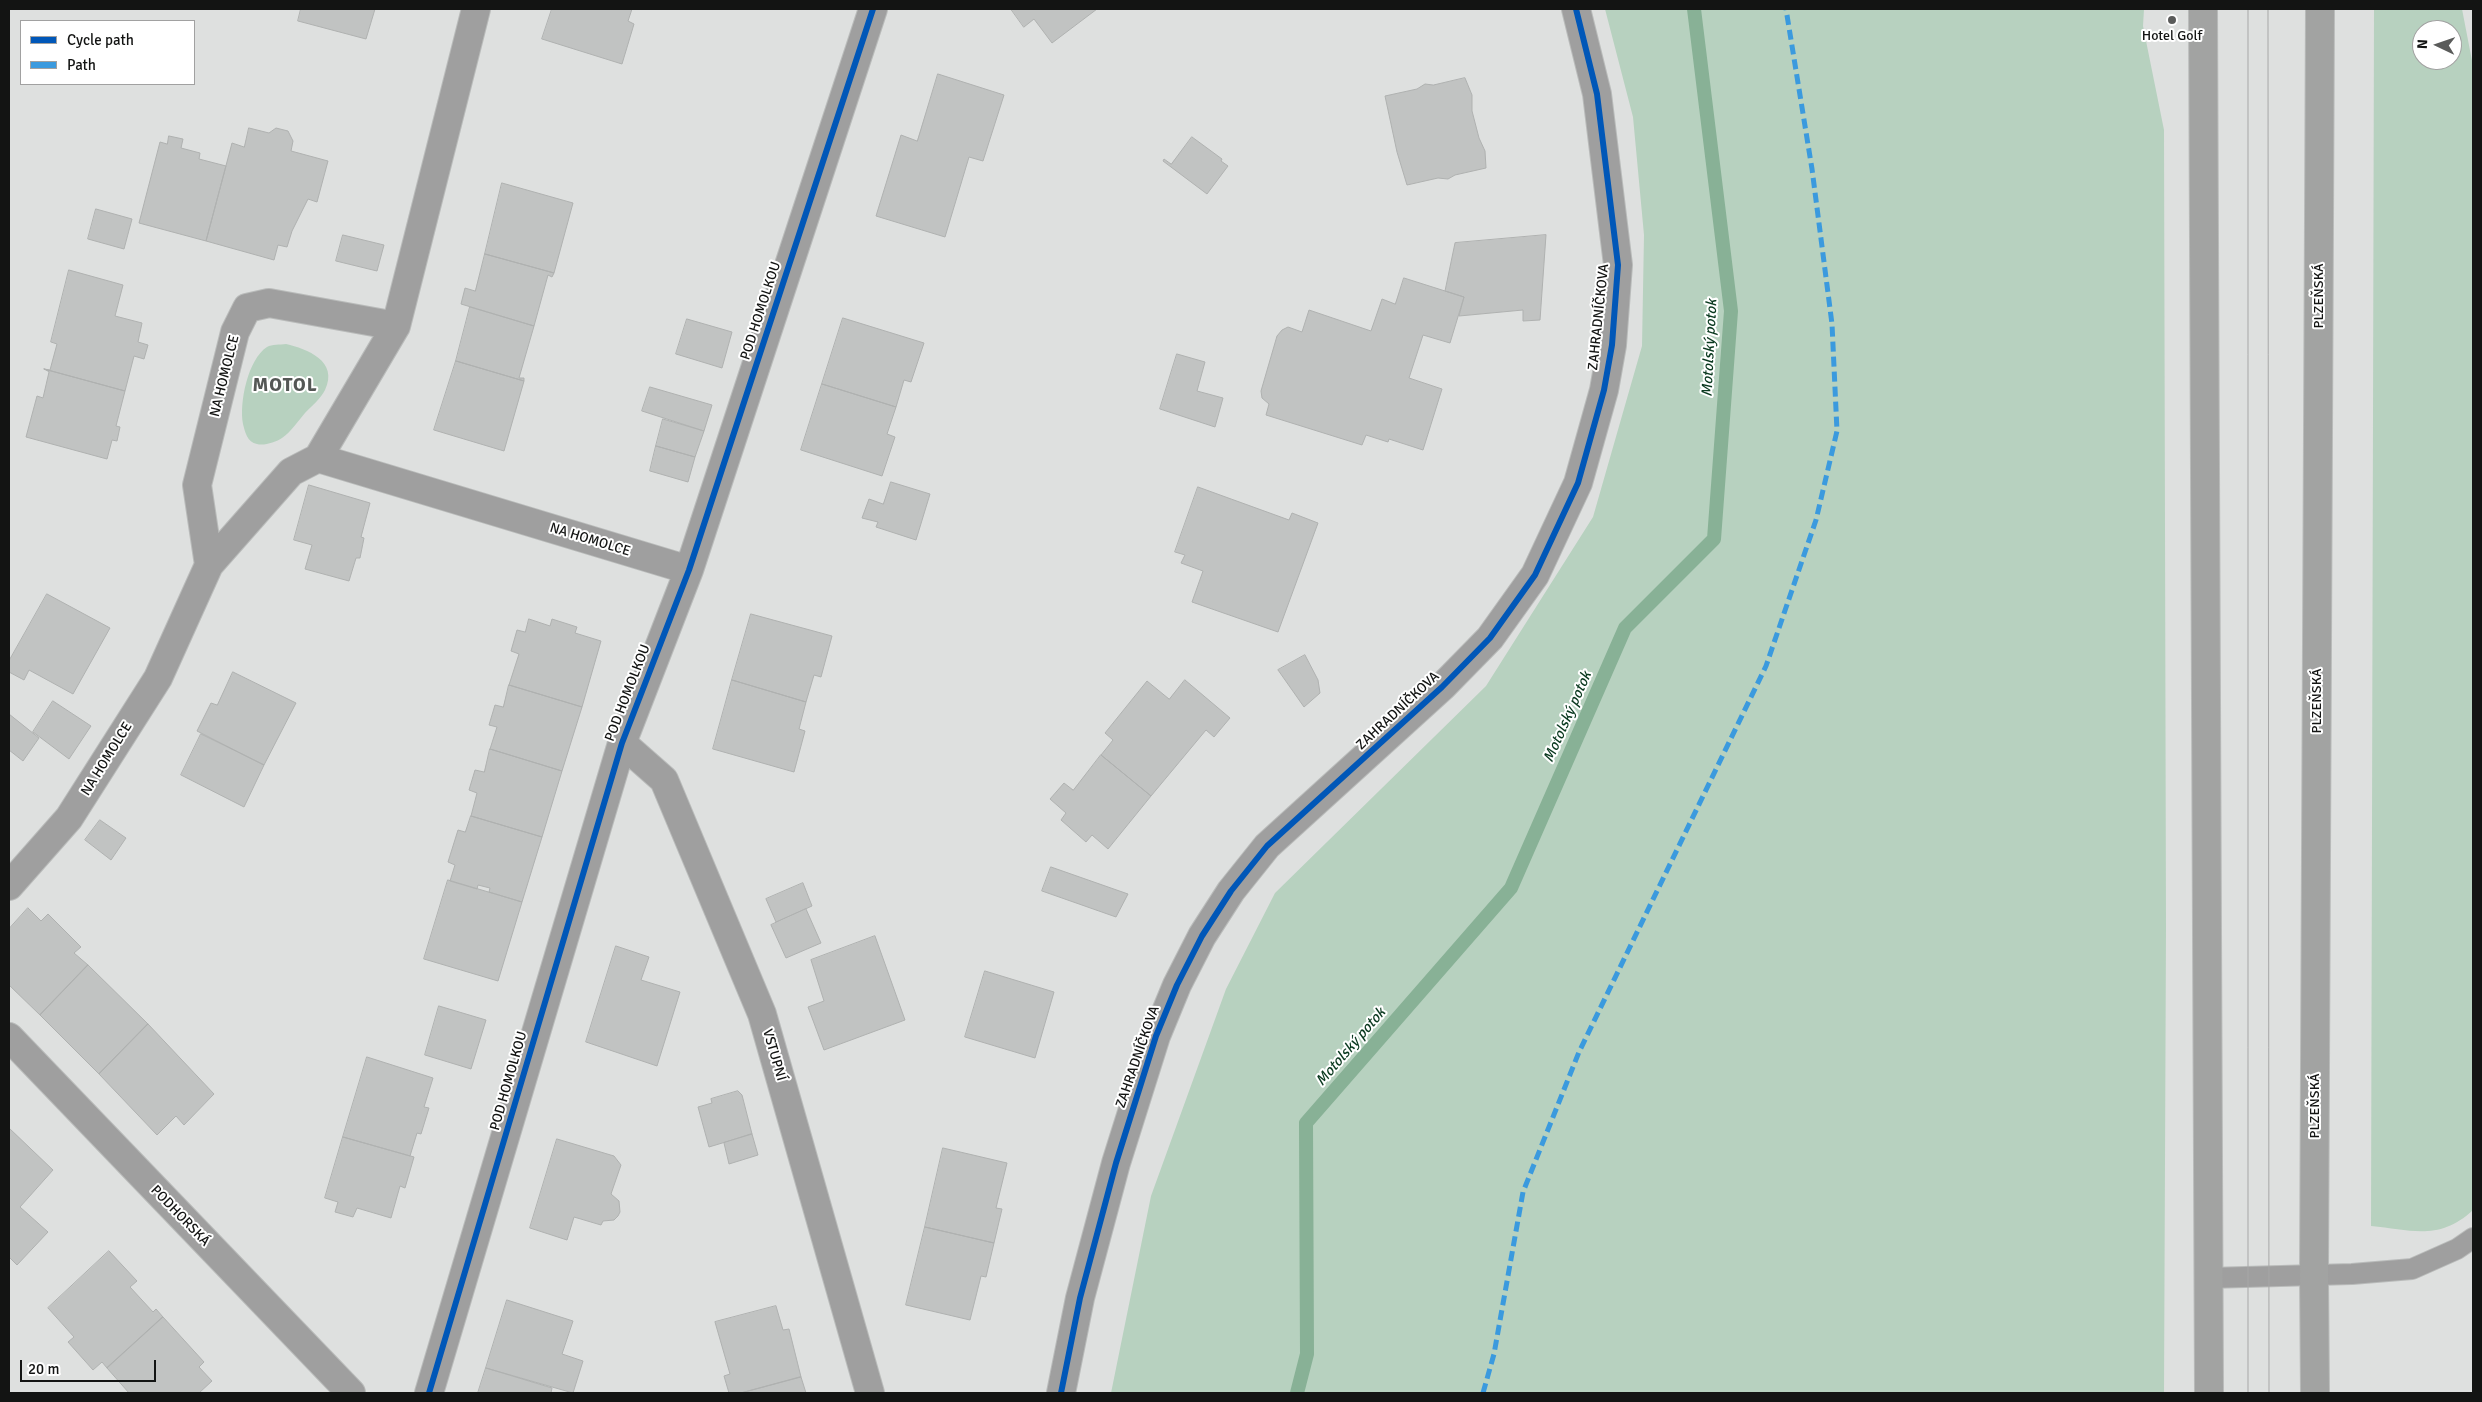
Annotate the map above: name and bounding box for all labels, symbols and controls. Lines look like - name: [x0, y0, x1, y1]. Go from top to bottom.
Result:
- marker: Hotel Golf: [2166, 14, 2178, 26]
- legend: [20, 20, 195, 85]
- north arrow: [2412, 20, 2462, 70]
- place label: Hotel Golf: [2142, 28, 2202, 44]
- text: Cycle path: [67, 31, 134, 49]
- text: N: [2414, 39, 2431, 50]
- text: Path: [67, 56, 96, 74]
- street label: POD HOMOLKOU: [737, 260, 785, 362]
- street label: ZAHRADNÍČKOVA: [1585, 263, 1613, 371]
- street label: PLZEŇSKÁ: [2311, 263, 2327, 329]
- water label: Motolský potok: [1698, 299, 1722, 397]
- street label: NA HOMOLCE: [207, 333, 243, 419]
- district label: MOTOL: [252, 375, 318, 397]
- street label: NA HOMOLCE: [548, 520, 632, 560]
- street label: POD HOMOLKOU: [602, 642, 654, 744]
- street label: ZAHRADNÍČKOVA: [1353, 668, 1443, 754]
- street label: PLZEŇSKÁ: [2309, 668, 2325, 734]
- water label: Motolský potok: [1540, 669, 1596, 765]
- street label: NA HOMOLCE: [78, 719, 136, 799]
- street label: ZAHRADNÍČKOVA: [1113, 1004, 1163, 1110]
- water label: Motolský potok: [1312, 1004, 1390, 1090]
- street label: VSTUPNÍ: [759, 1027, 789, 1083]
- street label: POD HOMOLKOU: [487, 1029, 531, 1133]
- street label: PLZEŇSKÁ: [2307, 1073, 2323, 1139]
- street label: PODHORSKÁ: [147, 1182, 213, 1250]
- scale bar: [22, 1350, 159, 1382]
- text: 20 m: [28, 1360, 59, 1378]

